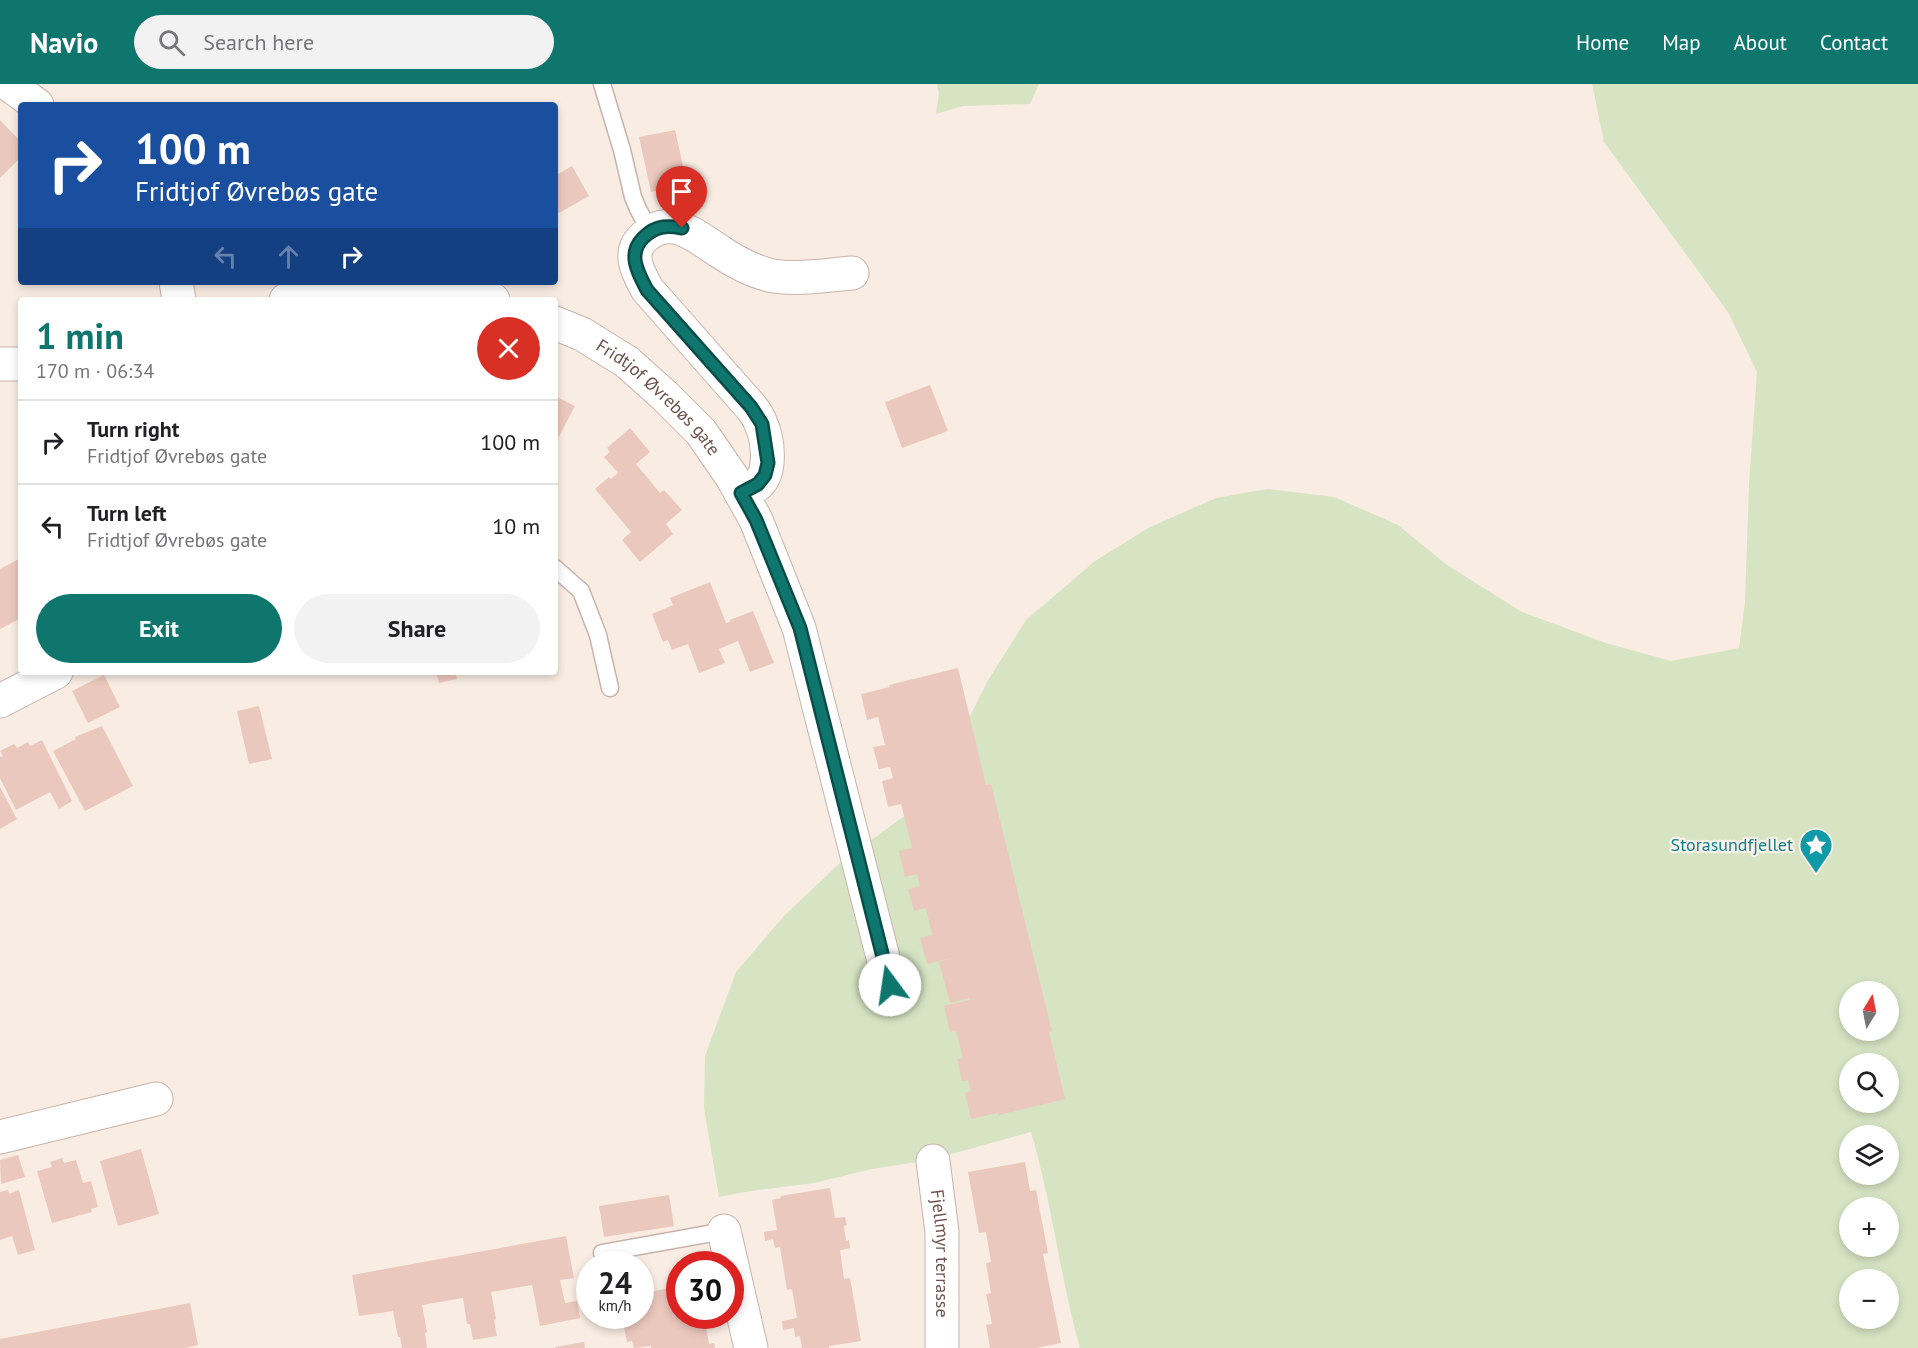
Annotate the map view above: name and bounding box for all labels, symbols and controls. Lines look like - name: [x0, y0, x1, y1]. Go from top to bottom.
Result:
- search box: [134, 15, 554, 69]
- text: Navio: [30, 24, 98, 61]
- icon: search: [155, 26, 188, 59]
- text: Search here: [203, 28, 314, 56]
- text: Home: [1576, 29, 1629, 56]
- text: Map: [1662, 29, 1701, 56]
- text: About: [1734, 29, 1787, 56]
- text: Contact: [1820, 29, 1888, 56]
- text: 100 m: [135, 121, 251, 176]
- icon: right: [36, 126, 114, 204]
- pin: [656, 166, 707, 228]
- text: Fridtjof Øvrebøs gate: [135, 174, 378, 208]
- icon: arrive: [665, 175, 698, 208]
- icon: left: [209, 240, 242, 273]
- icon: ahead: [272, 240, 305, 273]
- icon: right: [335, 240, 368, 273]
- text: 1 min: [36, 312, 124, 359]
- button: close: [477, 317, 540, 380]
- street label: Fridtjof Øvrebøs gate: [592, 334, 726, 460]
- text: 170 m · 06:34: [36, 358, 154, 384]
- text: Turn right: [87, 415, 179, 443]
- icon: right: [36, 426, 69, 459]
- text: 100 m: [480, 428, 540, 456]
- text: Fridtjof Øvrebøs gate: [87, 443, 267, 469]
- text: Turn left: [87, 499, 167, 527]
- icon: left: [36, 510, 69, 543]
- text: 10 m: [492, 512, 540, 540]
- text: Fridtjof Øvrebøs gate: [87, 527, 267, 553]
- button: Exit: [36, 594, 282, 663]
- button: Share: [294, 594, 540, 663]
- place icon: Storasundfjellet: [1798, 827, 1834, 874]
- place label: Storasundfjellet: [1671, 833, 1793, 856]
- position arrow: [858, 953, 922, 1017]
- north arrow: [1839, 981, 1899, 1041]
- map controls: [1839, 981, 1899, 1329]
- button: search: [1839, 1053, 1899, 1113]
- button: layers: [1839, 1125, 1899, 1185]
- street label: Fjellmyr terrasse: [926, 1188, 955, 1318]
- button: +: [1839, 1197, 1899, 1257]
- speed limit sign: 30: [666, 1251, 744, 1329]
- text: 24: [598, 1263, 632, 1302]
- button: −: [1839, 1269, 1899, 1329]
- text: km/h: [599, 1296, 631, 1315]

